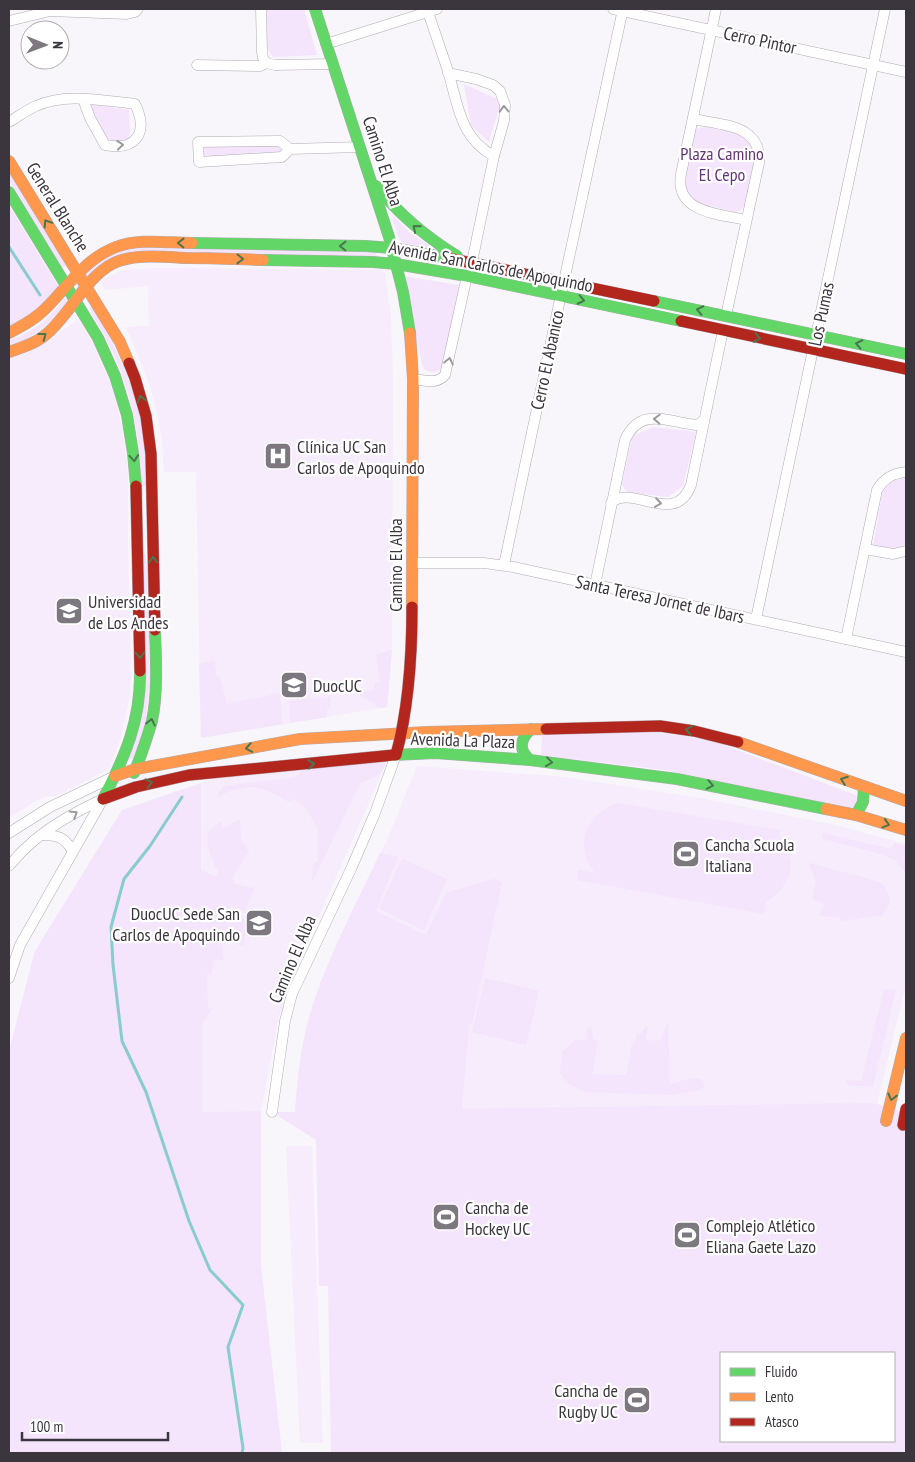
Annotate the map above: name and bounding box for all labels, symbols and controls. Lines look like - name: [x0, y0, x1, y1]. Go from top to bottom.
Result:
- north arrow: [20, 20, 70, 70]
- street label: Cerro Pintor: [721, 21, 799, 59]
- text: N: [49, 41, 67, 49]
- one-way arrow: [499, 105, 509, 112]
- street label: Camino El Alba: [358, 113, 408, 209]
- one-way arrow: [116, 140, 124, 151]
- park label: Plaza Camino El Cepo: [680, 142, 764, 186]
- street label: General Blanche: [21, 158, 95, 256]
- one-way arrow: [43, 219, 53, 228]
- one-way arrow: [412, 224, 421, 233]
- street label: Avenida San Carlos de Apoquindo: [387, 235, 595, 297]
- one-way arrow: [177, 238, 184, 248]
- one-way arrow: [339, 241, 347, 251]
- one-way arrow: [236, 254, 244, 264]
- street label: Los Pumas: [803, 280, 839, 348]
- one-way arrow: [577, 294, 586, 305]
- one-way arrow: [695, 306, 704, 316]
- street label: Cerro El Abanico: [525, 308, 569, 412]
- one-way arrow: [753, 332, 762, 342]
- one-way arrow: [37, 333, 46, 341]
- one-way arrow: [854, 339, 863, 350]
- one-way arrow: [443, 357, 453, 366]
- one-way arrow: [137, 395, 147, 403]
- one-way arrow: [653, 414, 661, 425]
- place label: Clínica UC San Carlos de Apoquindo: [297, 435, 425, 479]
- hospital icon: Clínica UC San Carlos de Apoquindo: [263, 441, 293, 471]
- one-way arrow: [128, 454, 139, 462]
- one-way arrow: [654, 497, 662, 508]
- street label: Camino El Alba: [384, 518, 407, 612]
- one-way arrow: [148, 556, 159, 564]
- street label: Santa Teresa Jornet de Ibars: [574, 570, 746, 628]
- place label: Universidad de Los Andes: [88, 590, 169, 634]
- school or university icon: Universidad de Los Andes: [54, 596, 84, 626]
- one-way arrow: [134, 651, 145, 659]
- school or university icon: DuocUC: [279, 670, 309, 700]
- place label: DuocUC: [313, 674, 362, 697]
- one-way arrow: [145, 718, 156, 727]
- one-way arrow: [685, 725, 694, 735]
- street label: Avenida La Plaza: [410, 727, 516, 753]
- one-way arrow: [245, 742, 254, 752]
- one-way arrow: [546, 756, 554, 767]
- one-way arrow: [307, 759, 315, 770]
- one-way arrow: [840, 776, 848, 786]
- one-way arrow: [145, 778, 154, 789]
- one-way arrow: [706, 780, 714, 790]
- one-way arrow: [69, 811, 78, 821]
- one-way arrow: [881, 818, 889, 828]
- place label: Cancha Scuola Italiana: [705, 833, 795, 877]
- sports icon: Cancha Scuola Italiana: [671, 839, 701, 869]
- place label: DuocUC Sede San Carlos de Apoquindo: [112, 902, 240, 946]
- school or university icon: DuocUC Sede San Carlos de Apoquindo: [244, 908, 274, 938]
- street label: Camino El Alba: [263, 912, 321, 1006]
- one-way arrow: [887, 1092, 898, 1101]
- place label: Cancha de Hockey UC: [465, 1196, 530, 1240]
- sports icon: Cancha de Hockey UC: [431, 1202, 461, 1232]
- place label: Complejo Atlético Eliana Gaete Lazo: [706, 1214, 816, 1258]
- sports icon: Complejo Atlético Eliana Gaete Lazo: [672, 1220, 702, 1250]
- legend: [720, 1352, 895, 1442]
- text: Fluido: [765, 1362, 797, 1381]
- place label: Cancha de Rugby UC: [554, 1379, 618, 1423]
- sports icon: Cancha de Rugby UC: [622, 1385, 652, 1415]
- text: Lento: [765, 1387, 794, 1406]
- scale bar: [22, 1410, 169, 1442]
- text: Atasco: [765, 1412, 799, 1431]
- text: 100 m: [30, 1417, 63, 1436]

